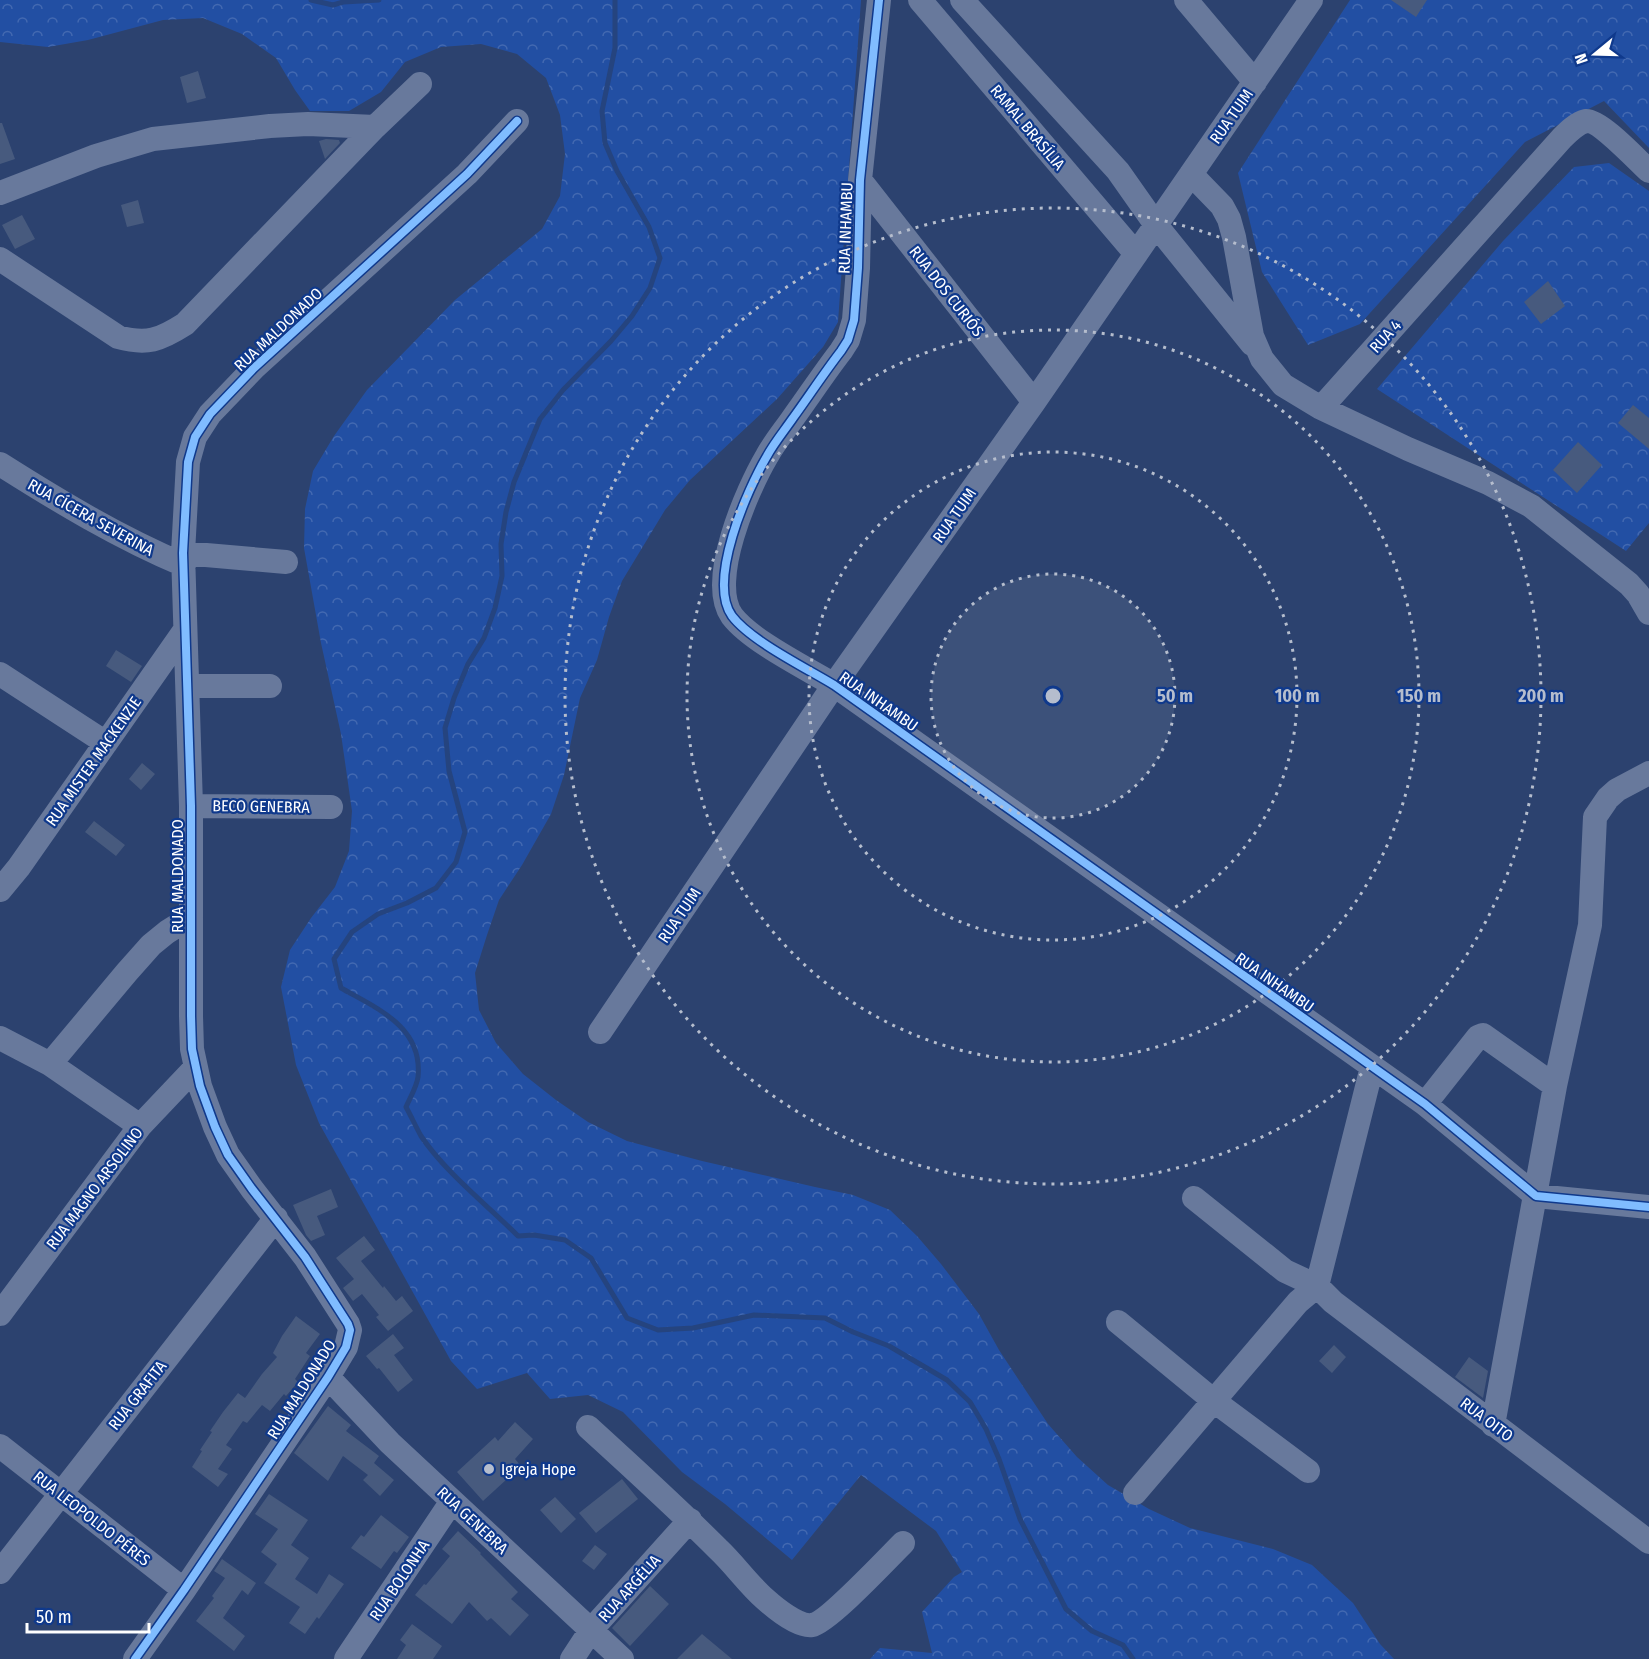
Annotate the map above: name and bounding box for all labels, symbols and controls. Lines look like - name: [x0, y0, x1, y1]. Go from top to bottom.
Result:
- north arrow: [1565, 24, 1625, 84]
- text: N: [1571, 51, 1592, 66]
- street label: RAMAL BRASÍLIA: [986, 81, 1069, 174]
- street label: RUA TUIM: [1206, 85, 1257, 147]
- street label: RUA INHAMBU: [834, 182, 857, 274]
- street label: RUA DOS CURIÓS: [905, 242, 988, 340]
- street label: RUA MALDONADO: [230, 284, 326, 375]
- street label: RUA 4: [1366, 316, 1405, 357]
- street label: RUA CÍCERA SEVERINA: [24, 475, 158, 560]
- street label: RUA TUIM: [929, 484, 980, 546]
- street label: RUA INHAMBU: [836, 667, 922, 735]
- text: 50 m: [1157, 685, 1193, 707]
- text: 100 m: [1275, 685, 1319, 707]
- text: 150 m: [1397, 685, 1441, 707]
- text: 200 m: [1517, 685, 1564, 707]
- centre of rings: [1043, 686, 1063, 706]
- street label: RUA MISTER MACKENZIE: [42, 693, 145, 830]
- street label: BECO GENEBRA: [212, 796, 310, 817]
- street label: RUA MALDONADO: [168, 819, 187, 933]
- street label: RUA TUIM: [654, 884, 705, 946]
- street label: RUA INHAMBU: [1232, 948, 1318, 1016]
- street label: RUA MAGNO ARSOLINO: [42, 1123, 147, 1253]
- street label: RUA MALDONADO: [263, 1336, 340, 1443]
- street label: RUA GRAFITA: [104, 1356, 171, 1434]
- street label: RUA OITO: [1457, 1393, 1517, 1445]
- place label: Igreja Hope: [501, 1460, 576, 1479]
- marker: Igreja Hope: [482, 1462, 496, 1476]
- street label: RUA LEOPOLDO PÉRES: [30, 1467, 154, 1570]
- street label: RUA GENEBRA: [433, 1483, 512, 1558]
- street label: RUA BOLONHA: [366, 1536, 434, 1624]
- street label: RUA ARGÉLIA: [594, 1551, 665, 1626]
- scale bar: [27, 1596, 148, 1634]
- text: 50 m: [36, 1606, 72, 1628]

